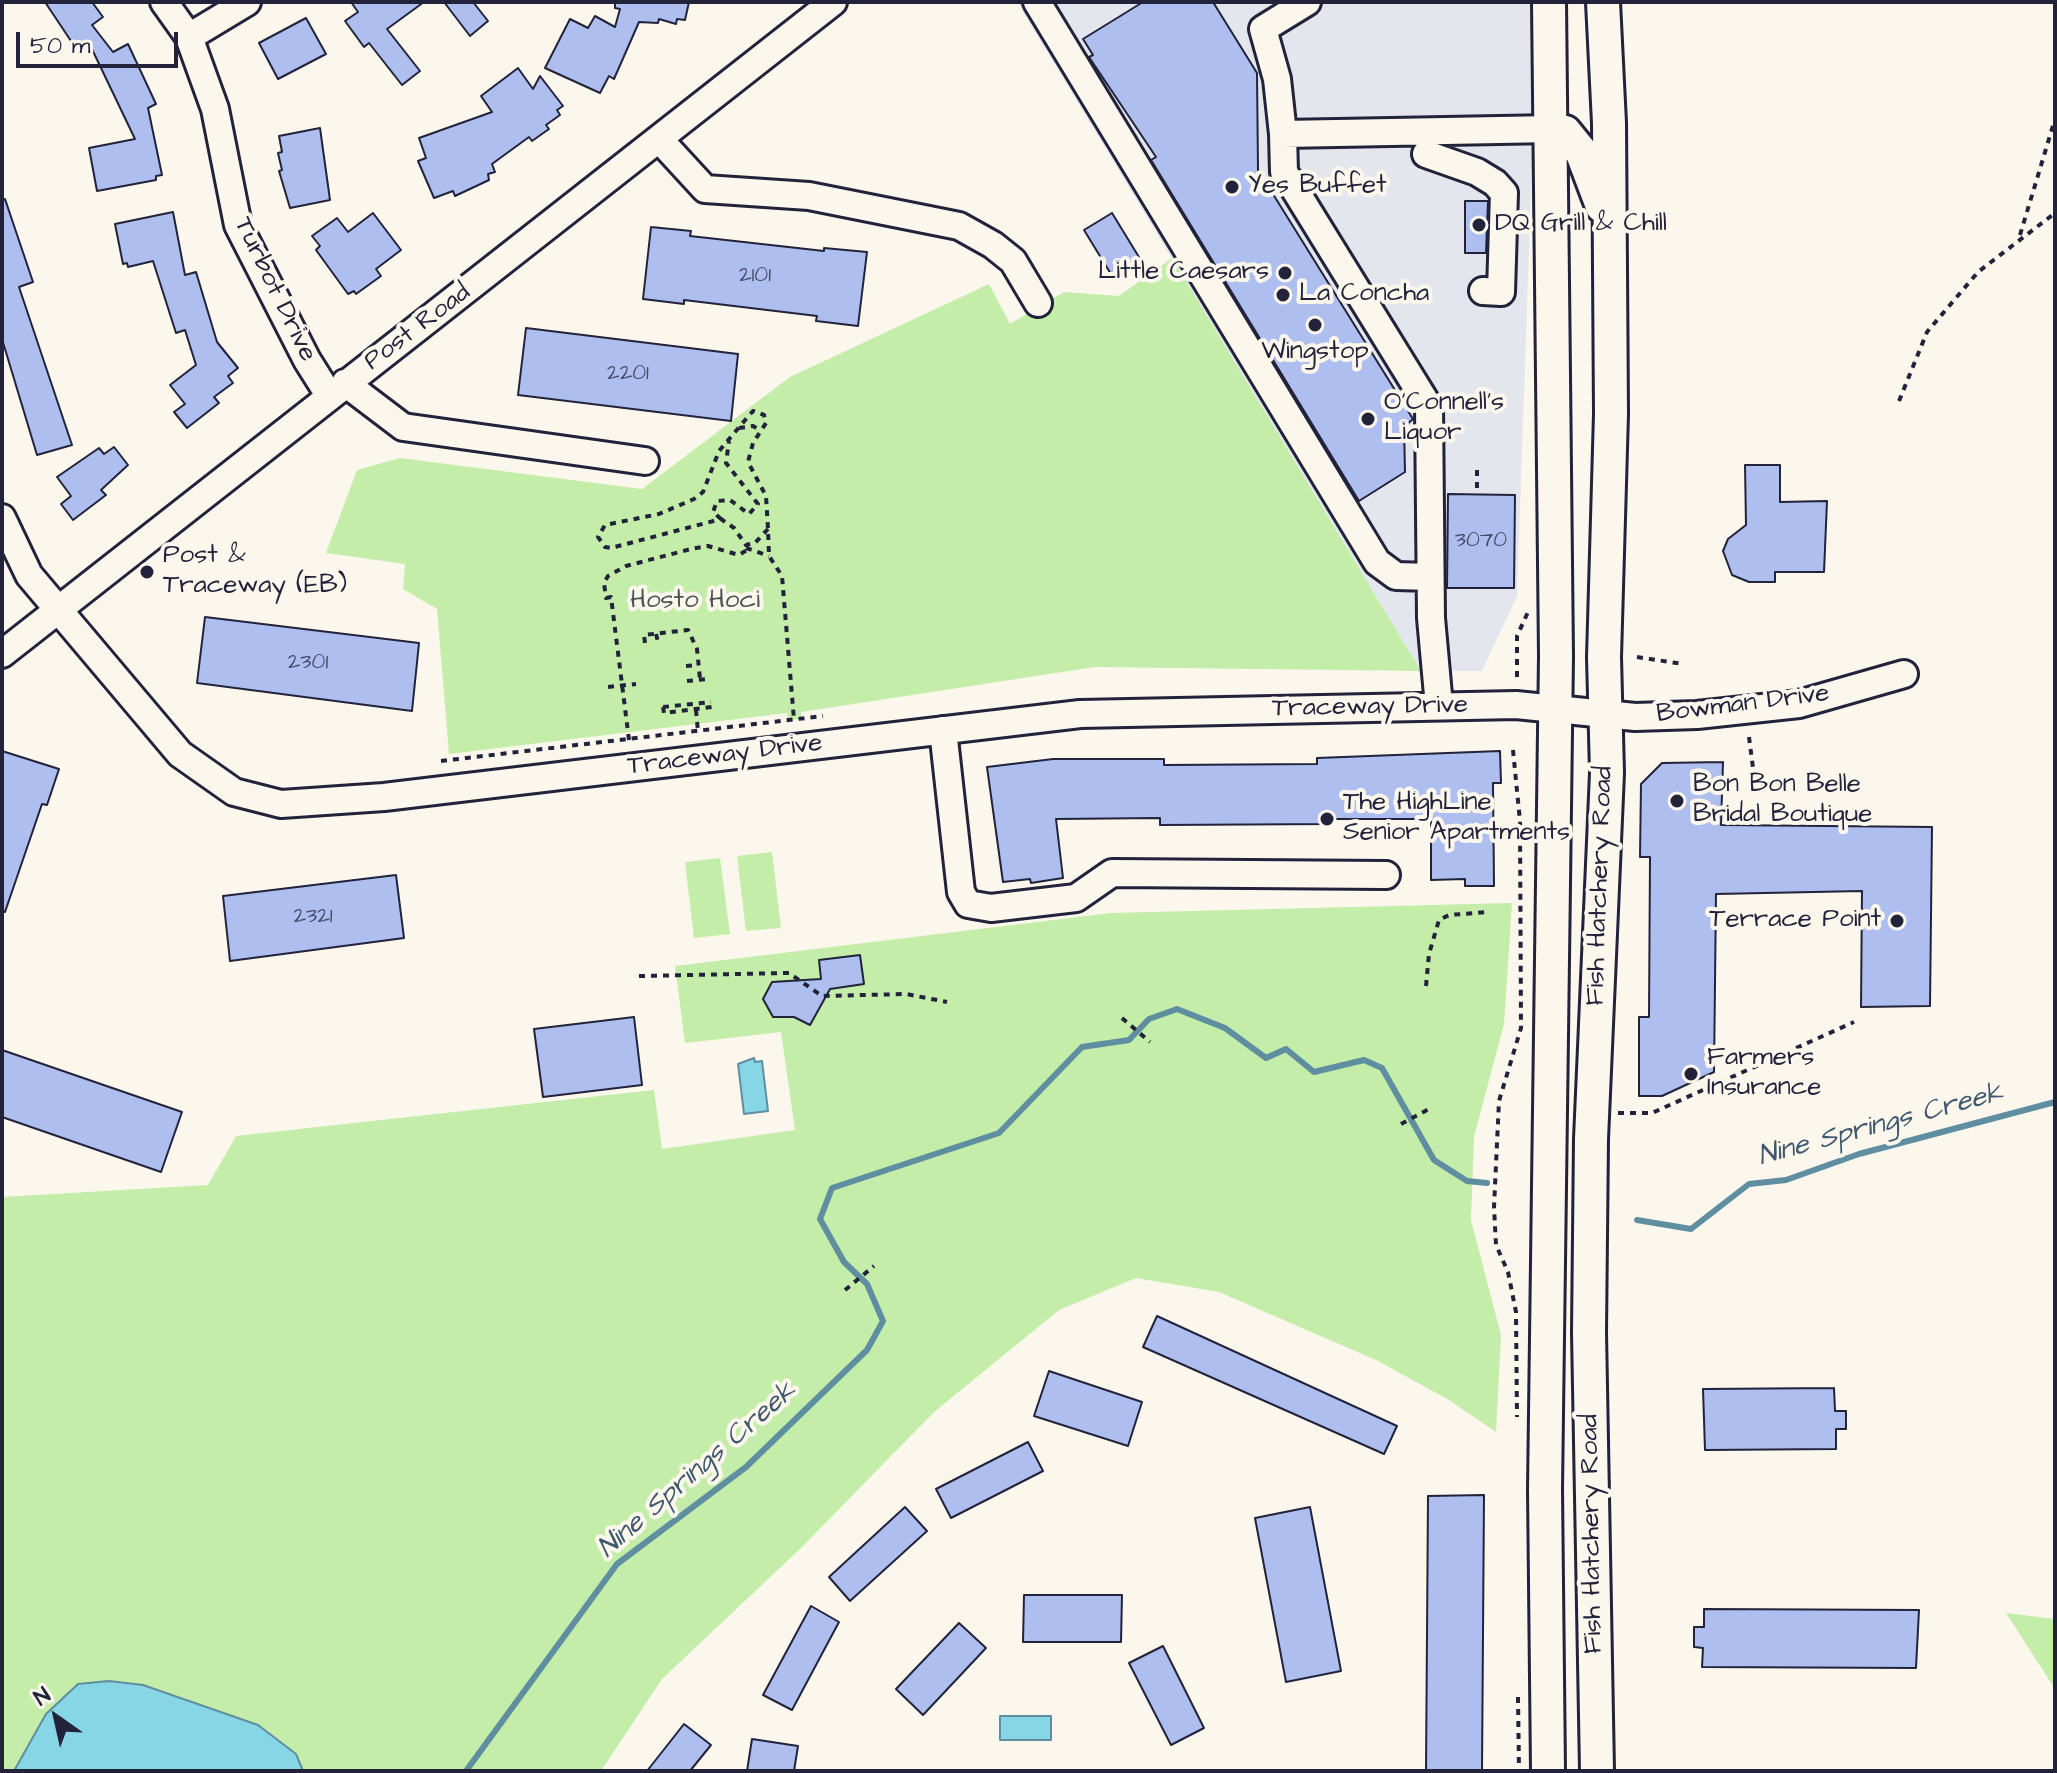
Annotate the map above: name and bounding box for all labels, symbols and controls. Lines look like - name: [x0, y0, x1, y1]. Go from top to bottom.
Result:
- scale bar: [20, 16, 182, 66]
- text: 50 m: [30, 29, 90, 63]
- place label: Yes Buffet: [1248, 171, 1387, 203]
- marker: Yes Buffet: [1223, 178, 1241, 196]
- place label: DQ Grill & Chill: [1495, 209, 1667, 241]
- street label: Turbot Drive: [226, 213, 322, 367]
- marker: DQ Grill & Chill: [1470, 216, 1488, 234]
- place label: Little Caesars: [1098, 257, 1269, 289]
- house number: 2101: [739, 263, 771, 289]
- marker: Little Caesars: [1276, 264, 1294, 282]
- street label: Post Road: [359, 278, 477, 378]
- place label: La Concha: [1299, 279, 1429, 311]
- marker: La Concha: [1274, 286, 1292, 304]
- marker: Wingstop: [1306, 316, 1324, 334]
- place label: Wingstop: [1261, 337, 1369, 369]
- house number: 2201: [607, 361, 649, 387]
- place label: O'Connell's Liquor: [1384, 388, 1504, 450]
- marker: O'Connell's Liquor: [1359, 410, 1377, 428]
- house number: 3070: [1455, 528, 1507, 554]
- place label: Post & Traceway (EB): [163, 541, 347, 602]
- marker: Post & Traceway (EB): [138, 563, 156, 581]
- park label: Hosto Hoci: [630, 586, 760, 618]
- house number: 2301: [288, 650, 328, 676]
- street label: Bowman Drive: [1655, 679, 1831, 731]
- street label: Traceway Drive: [1272, 691, 1468, 725]
- street label: Traceway Drive: [626, 729, 824, 783]
- street label: Fish Hatchery Road: [1581, 766, 1621, 1006]
- place label: Bon Bon Belle Bridal Boutique: [1693, 770, 1872, 832]
- place label: The HighLine Senior Apartments: [1343, 788, 1570, 850]
- marker: Bon Bon Belle Bridal Boutique: [1668, 792, 1686, 810]
- marker: The HighLine Senior Apartments: [1318, 810, 1336, 828]
- house number: 2321: [293, 904, 333, 930]
- place label: Terrace Point: [1709, 905, 1881, 937]
- marker: Terrace Point: [1888, 912, 1906, 930]
- place label: Farmers Insurance: [1707, 1043, 1821, 1104]
- marker: Farmers Insurance: [1682, 1065, 1700, 1083]
- water label: Nine Springs Creek: [1755, 1077, 2007, 1175]
- water label: Nine Springs Creek: [592, 1376, 804, 1566]
- street label: Fish Hatchery Road: [1575, 1414, 1611, 1654]
- north arrow: [16, 1677, 96, 1757]
- text: N: [28, 1680, 57, 1713]

